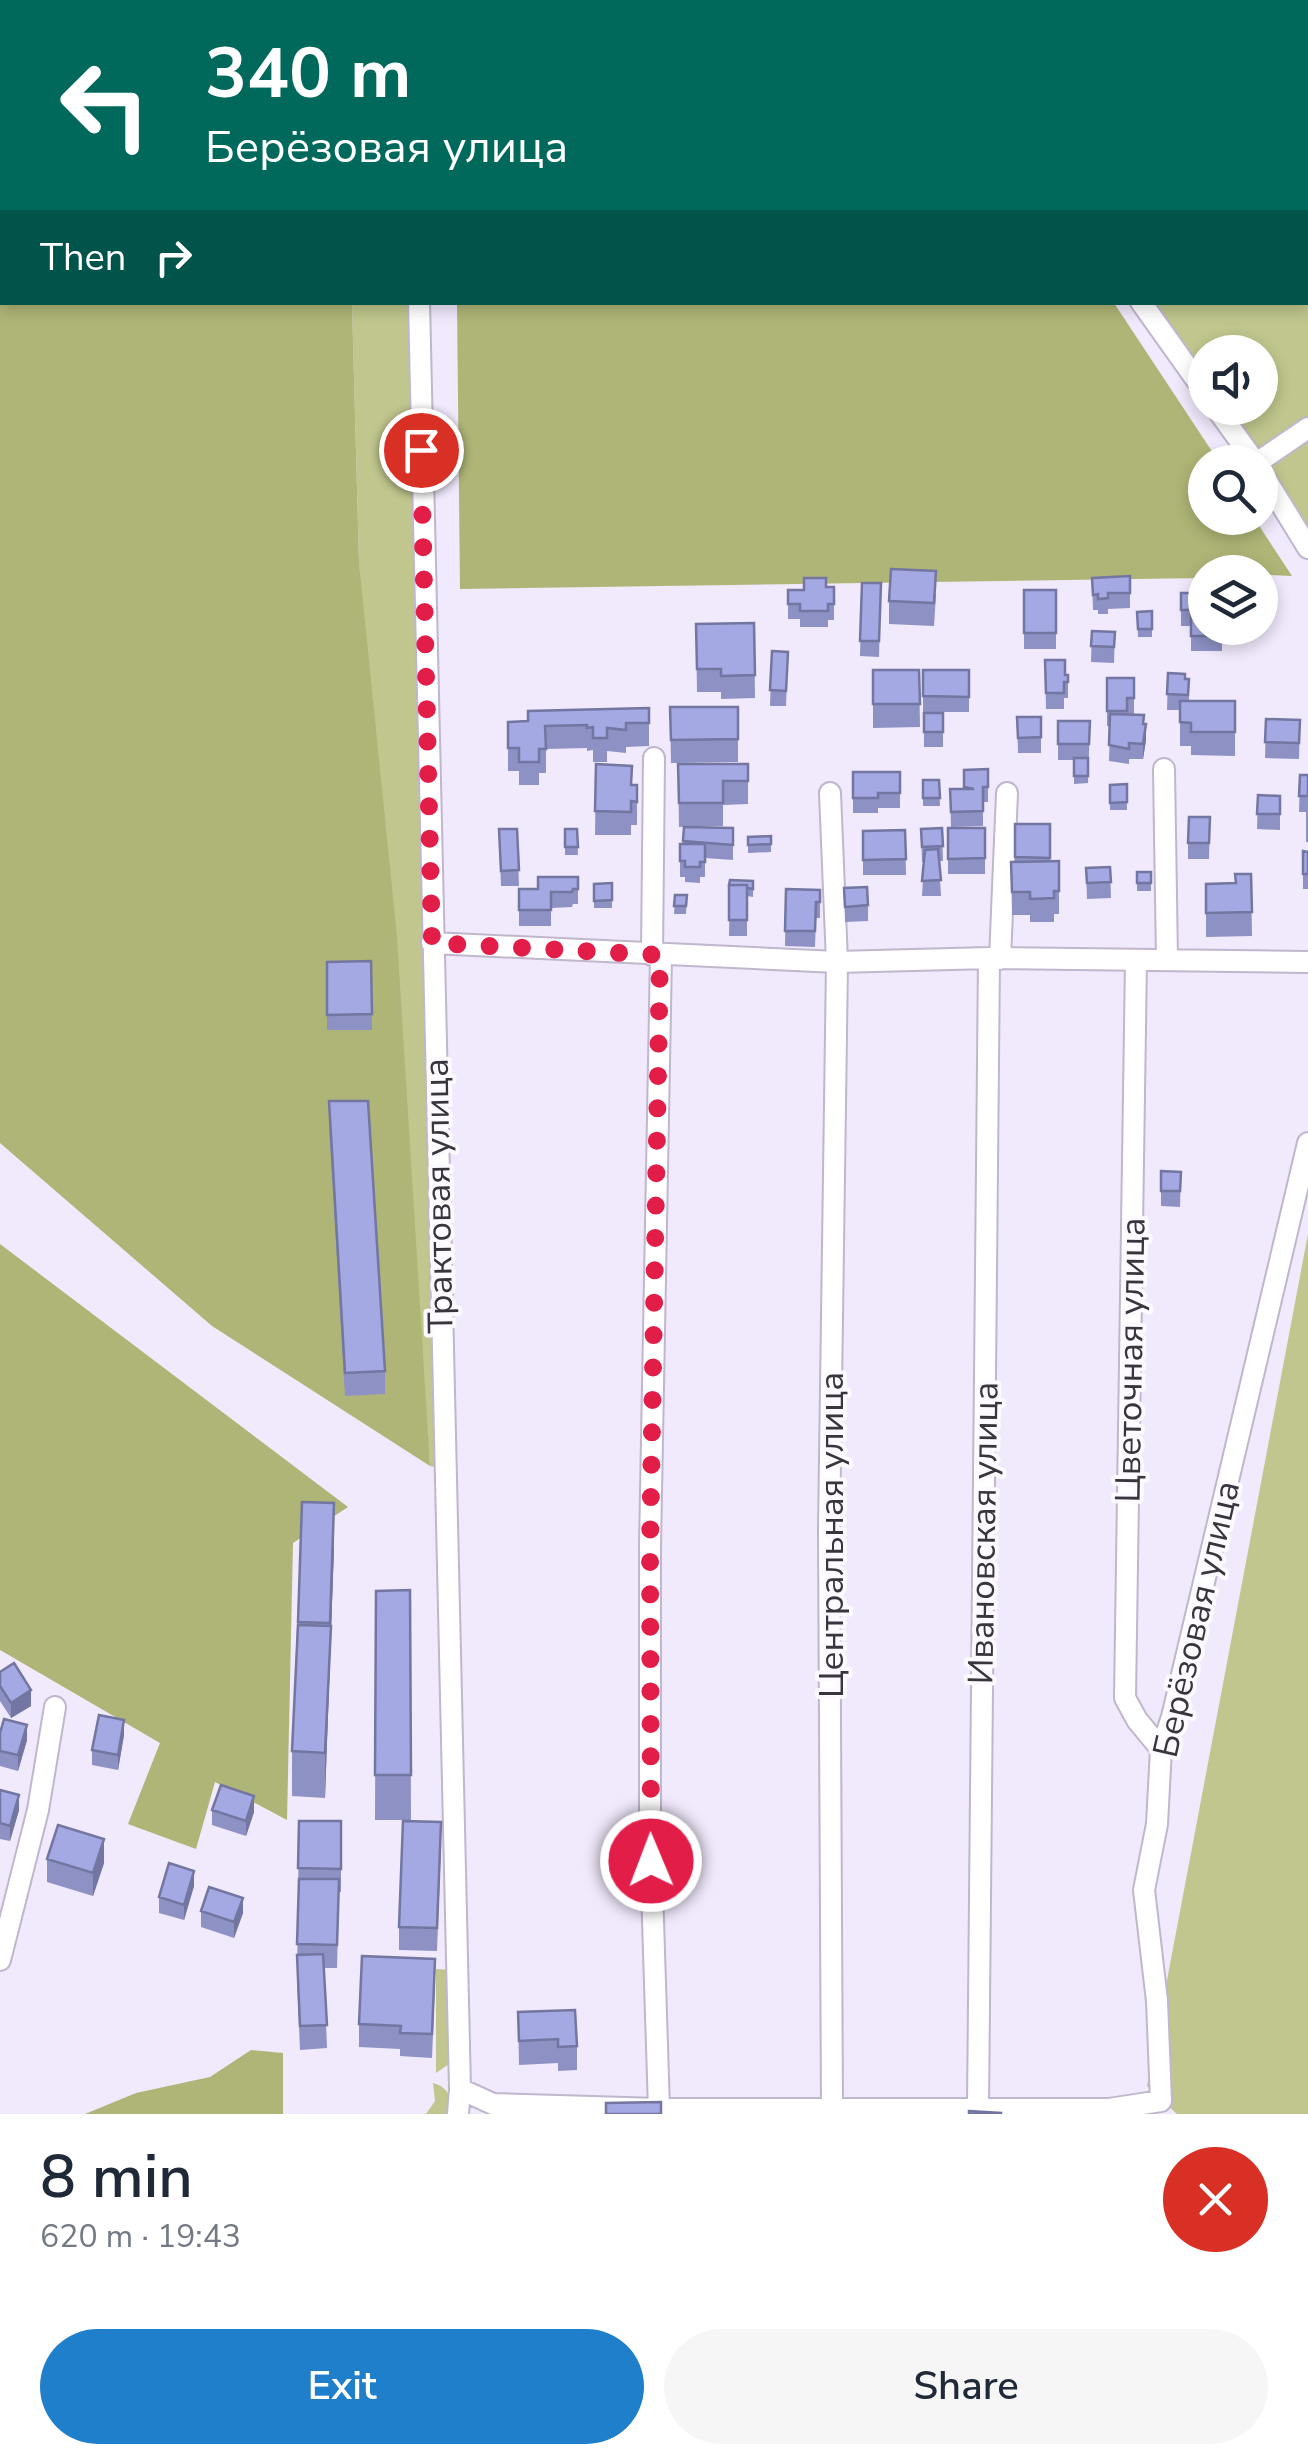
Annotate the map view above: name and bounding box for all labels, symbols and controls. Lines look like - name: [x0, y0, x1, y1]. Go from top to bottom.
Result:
- text: 340 m: [205, 26, 411, 122]
- icon: left: [40, 40, 170, 170]
- text: Берёзовая улица: [205, 117, 568, 178]
- icon: right: [146, 230, 201, 285]
- text: Then: [40, 232, 126, 283]
- map controls: [1188, 335, 1278, 645]
- button: sound: [1188, 335, 1278, 425]
- pin: [379, 408, 464, 493]
- icon: arrive: [394, 423, 449, 478]
- button: search: [1188, 445, 1278, 535]
- button: layers: [1188, 555, 1278, 645]
- street label: Трактовая улица: [413, 1058, 464, 1334]
- street label: Цветочная улица: [1105, 1217, 1156, 1503]
- street label: Центральная улица: [808, 1372, 855, 1698]
- street label: Ивановская улица: [957, 1381, 1010, 1685]
- street label: Берёзовая улица: [1142, 1476, 1251, 1762]
- position arrow: [599, 1809, 703, 1913]
- text: 8 min: [40, 2136, 193, 2218]
- button: close: [1163, 2147, 1268, 2252]
- text: 620 m · 19:43: [40, 2215, 241, 2258]
- button: Exit: [40, 2329, 644, 2444]
- button: Share: [664, 2329, 1268, 2444]

